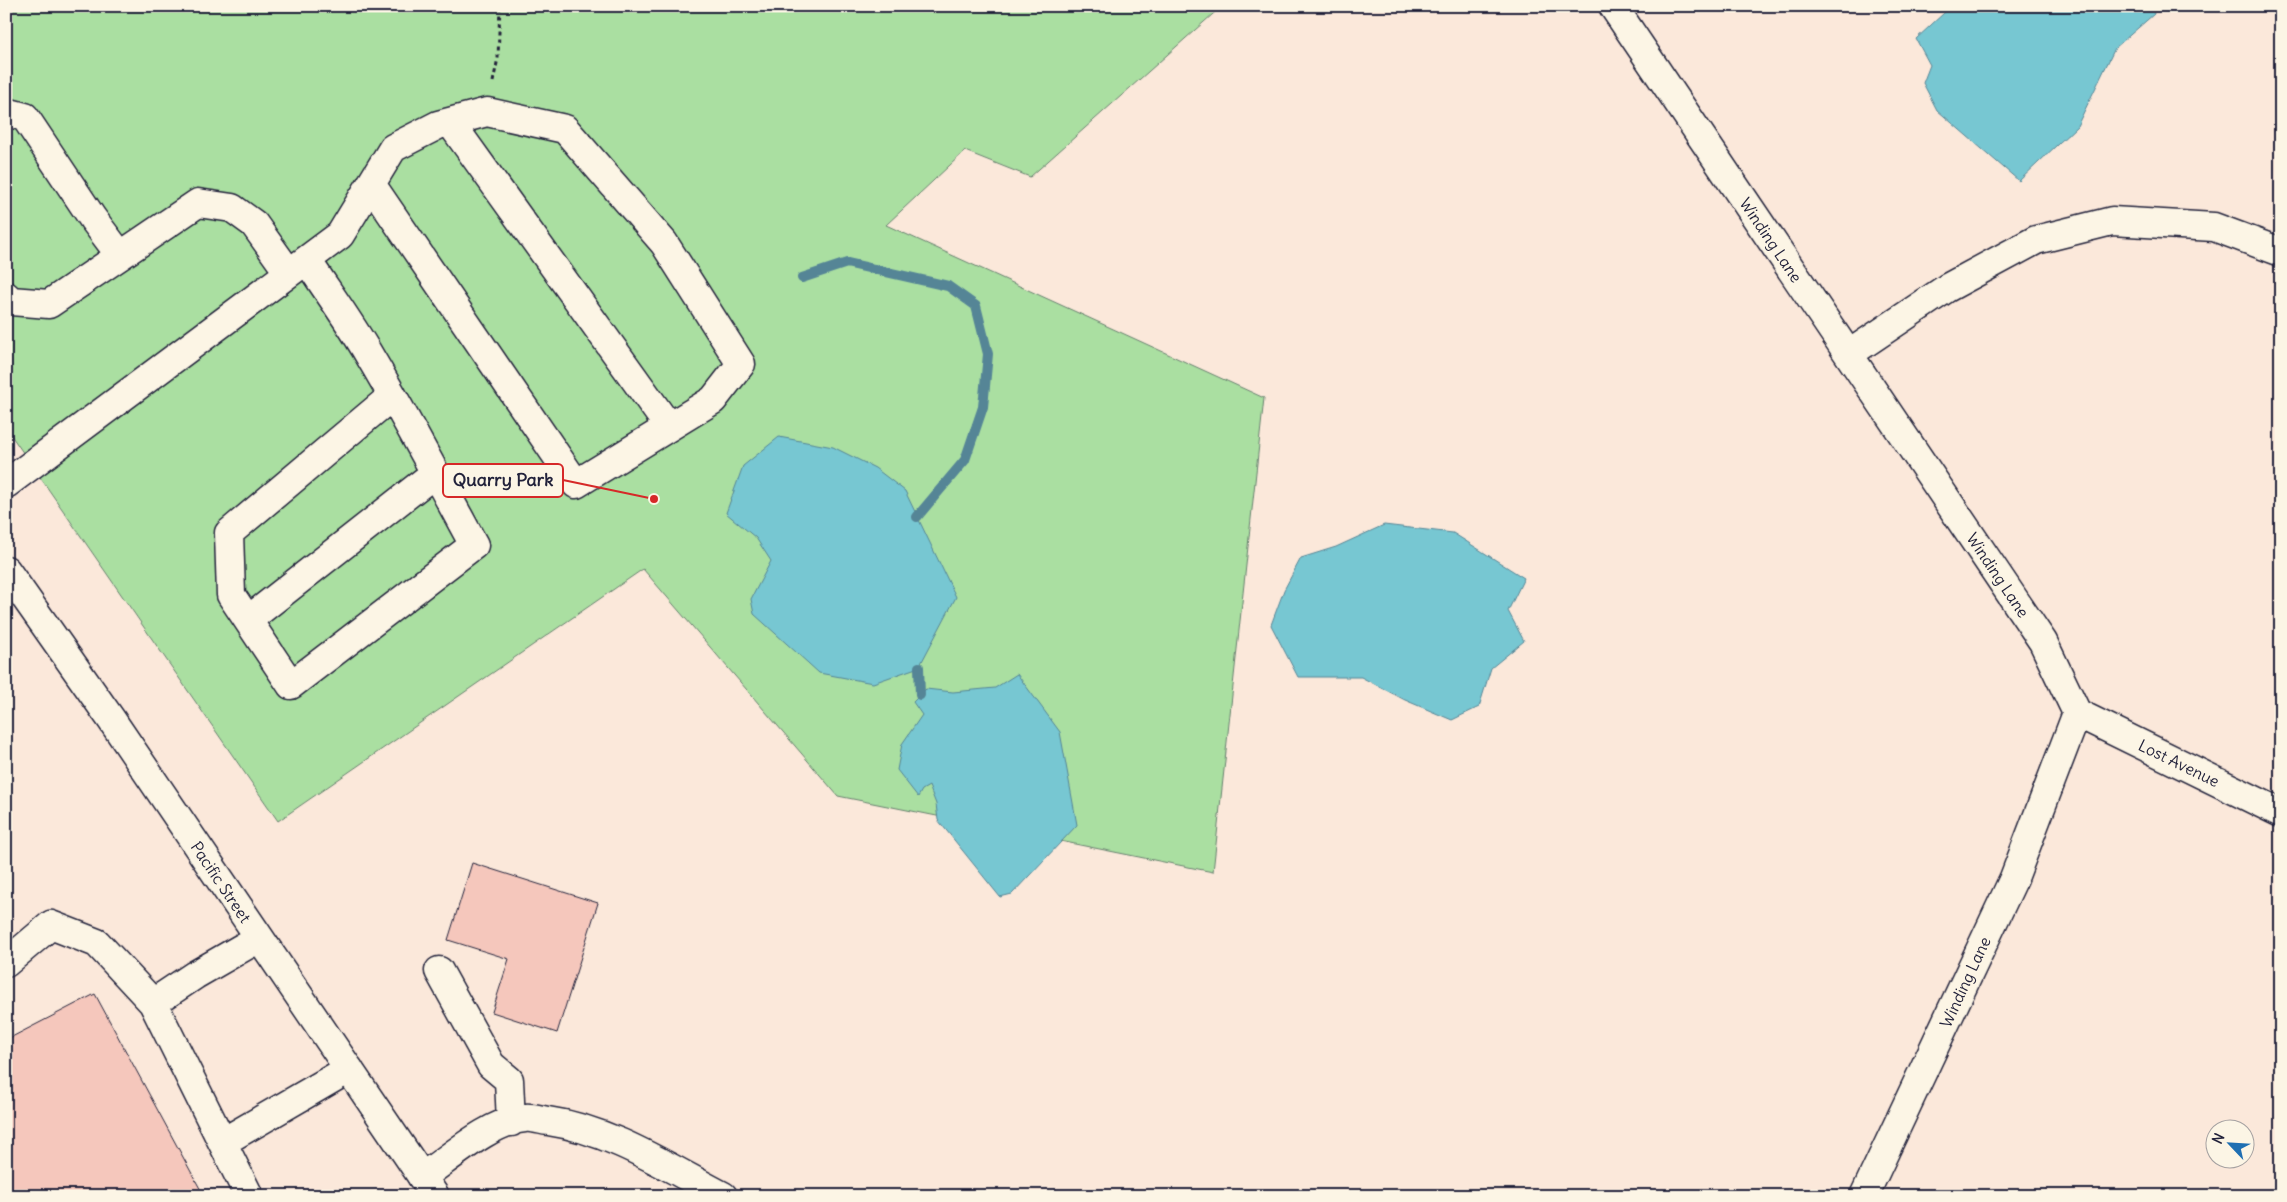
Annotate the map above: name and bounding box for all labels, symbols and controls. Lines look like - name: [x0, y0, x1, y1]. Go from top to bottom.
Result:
- street label: Winding Lane: [1735, 194, 1807, 286]
- callout: Quarry Park: [443, 464, 563, 497]
- text: Quarry Park: [453, 468, 553, 491]
- street label: Winding Lane: [1962, 529, 2034, 621]
- street label: Lost Avenue: [2135, 735, 2223, 791]
- street label: Pacific Street: [187, 838, 256, 927]
- street label: Winding Lane: [1935, 933, 1995, 1031]
- north arrow: [2204, 1120, 2254, 1170]
- text: N: [2208, 1130, 2228, 1147]

